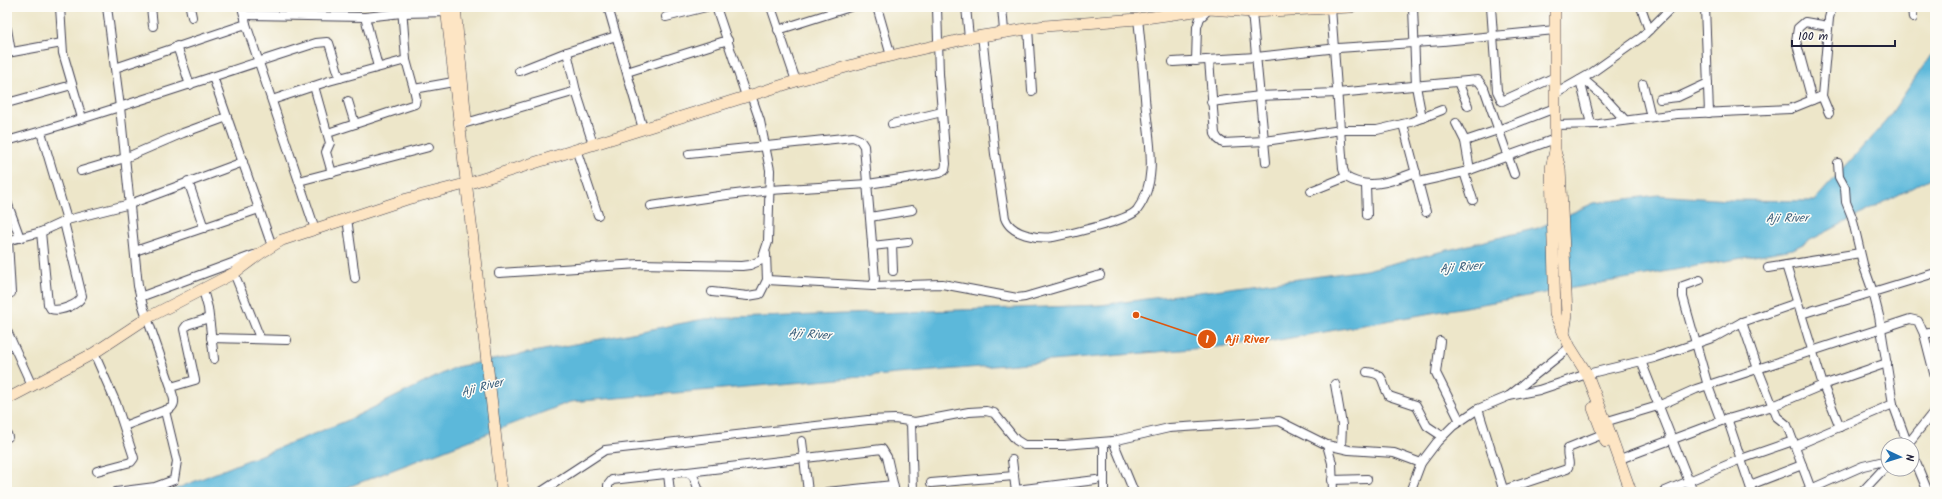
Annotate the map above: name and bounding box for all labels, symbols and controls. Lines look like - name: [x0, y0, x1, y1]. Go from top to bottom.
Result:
- scale bar: [1792, 22, 1895, 48]
- text: 100 m: [1798, 27, 1829, 46]
- water label: Aji River: [1766, 209, 1811, 228]
- water label: Aji River: [1439, 256, 1486, 279]
- water label: Aji River: [788, 324, 835, 346]
- callout: Aji River: [1197, 327, 1277, 351]
- text: 1: [1205, 330, 1209, 349]
- text: Aji River: [1225, 330, 1270, 349]
- water label: Aji River: [459, 372, 508, 402]
- north arrow: [1880, 437, 1920, 477]
- text: N: [1900, 454, 1918, 462]

